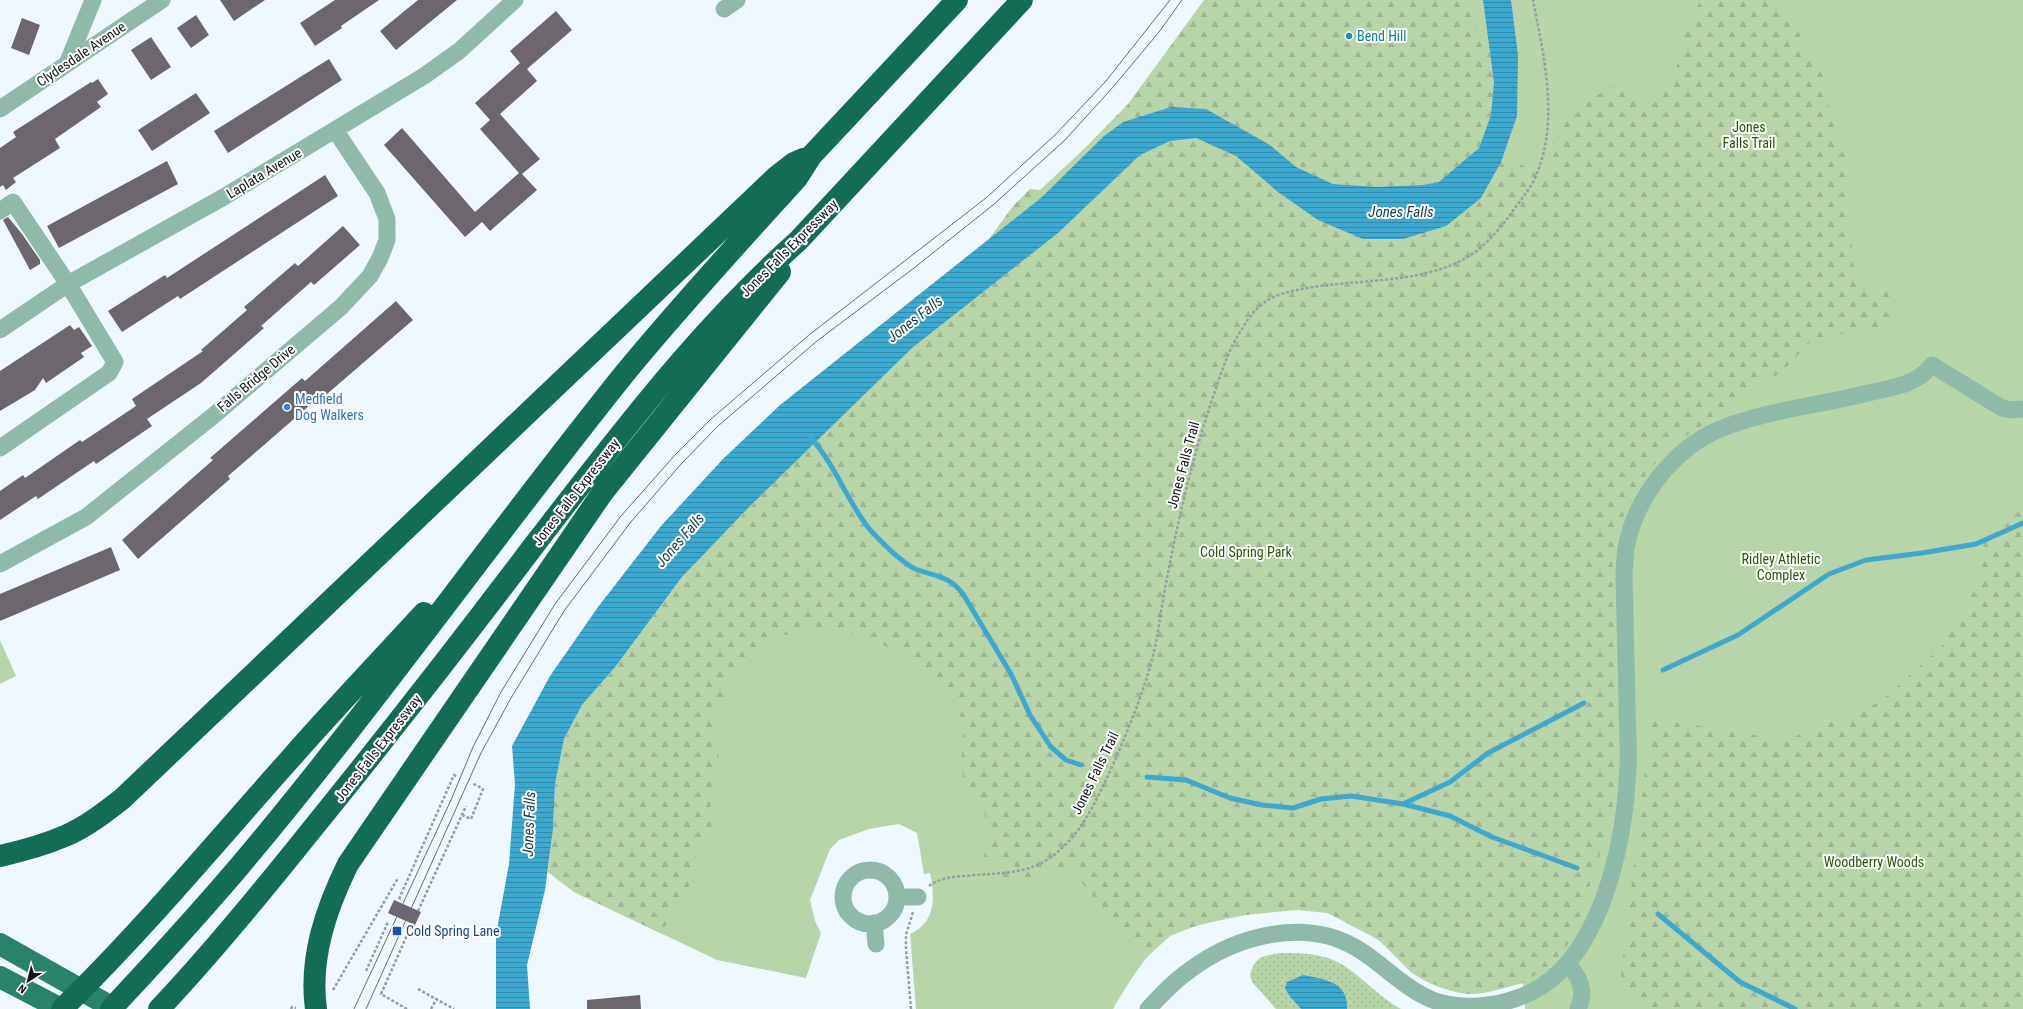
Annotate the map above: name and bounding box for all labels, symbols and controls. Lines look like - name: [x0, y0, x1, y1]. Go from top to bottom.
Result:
- street label: Clydesdale Avenue: [34, 18, 129, 90]
- place label: Bend Hill: [1357, 28, 1406, 44]
- marker: Bend Hill: [1344, 31, 1354, 41]
- park label: Jones Falls Trail: [1723, 119, 1775, 151]
- street label: Laplata Avenue: [224, 144, 305, 202]
- street label: Jones Falls Expressway: [737, 196, 841, 300]
- water label: Jones Falls: [1368, 203, 1434, 221]
- water label: Jones Falls: [884, 292, 947, 346]
- street label: Falls Bridge Drive: [214, 341, 298, 415]
- place label: Medfield Dog Walkers: [295, 391, 364, 423]
- marker: Medfield Dog Walkers: [282, 402, 292, 412]
- street label: Jones Falls Trail: [1164, 420, 1202, 510]
- street label: Jones Falls Expressway: [529, 435, 623, 549]
- water label: Jones Falls: [652, 509, 708, 571]
- park label: Cold Spring Park: [1200, 544, 1293, 560]
- park label: Ridley Athletic Complex: [1742, 551, 1820, 583]
- street label: Jones Falls Expressway: [331, 691, 425, 805]
- street label: Jones Falls Trail: [1068, 729, 1122, 817]
- water label: Jones Falls: [519, 791, 539, 857]
- park label: Woodberry Woods: [1824, 854, 1924, 870]
- place label: Cold Spring Lane: [406, 923, 500, 939]
- marker: Cold Spring Lane: [391, 925, 403, 937]
- north arrow: [8, 961, 48, 1001]
- text: N: [16, 981, 29, 996]

